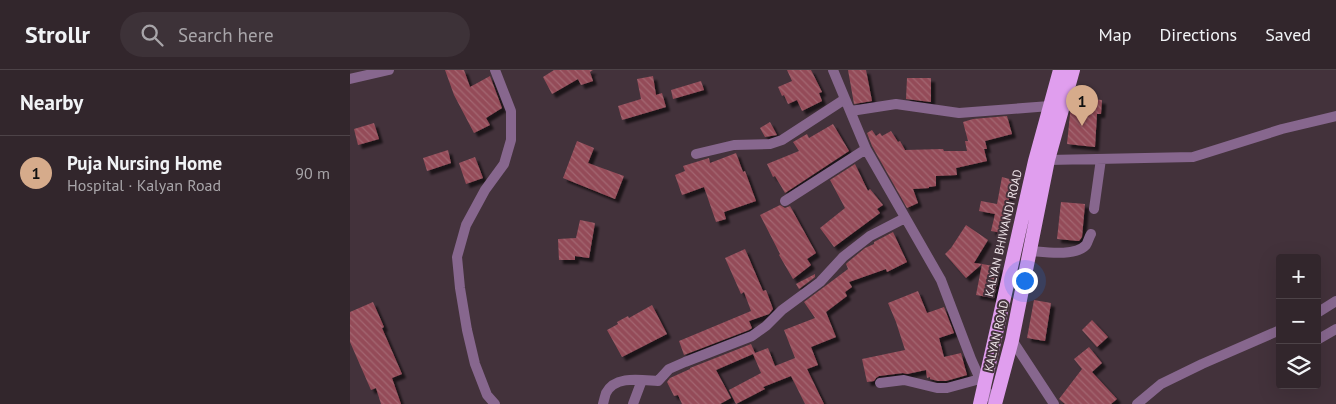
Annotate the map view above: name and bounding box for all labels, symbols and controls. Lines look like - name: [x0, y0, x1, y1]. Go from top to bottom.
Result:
- search box: [120, 12, 470, 57]
- text: Strollr: [25, 19, 90, 50]
- icon: search: [138, 21, 166, 49]
- text: Search here: [178, 23, 274, 47]
- text: Map: [1099, 23, 1131, 46]
- text: Directions: [1159, 23, 1237, 46]
- text: Saved: [1265, 23, 1311, 46]
- pin: 1: [1066, 85, 1098, 126]
- text: Nearby: [20, 89, 83, 116]
- text: Puja Nursing Home: [67, 151, 222, 175]
- text: 1: [31, 163, 41, 183]
- text: 90 m: [295, 163, 330, 183]
- street label: KALYAN BHIWANDI ROAD: [981, 168, 1025, 298]
- text: Hospital · Kalyan Road: [67, 175, 221, 195]
- map controls: [1276, 254, 1321, 389]
- button: +: [1276, 254, 1321, 299]
- your location: [1012, 268, 1038, 294]
- street label: KALYAN ROAD: [981, 299, 1011, 373]
- button: −: [1276, 299, 1321, 344]
- button: layers: [1276, 344, 1321, 389]

